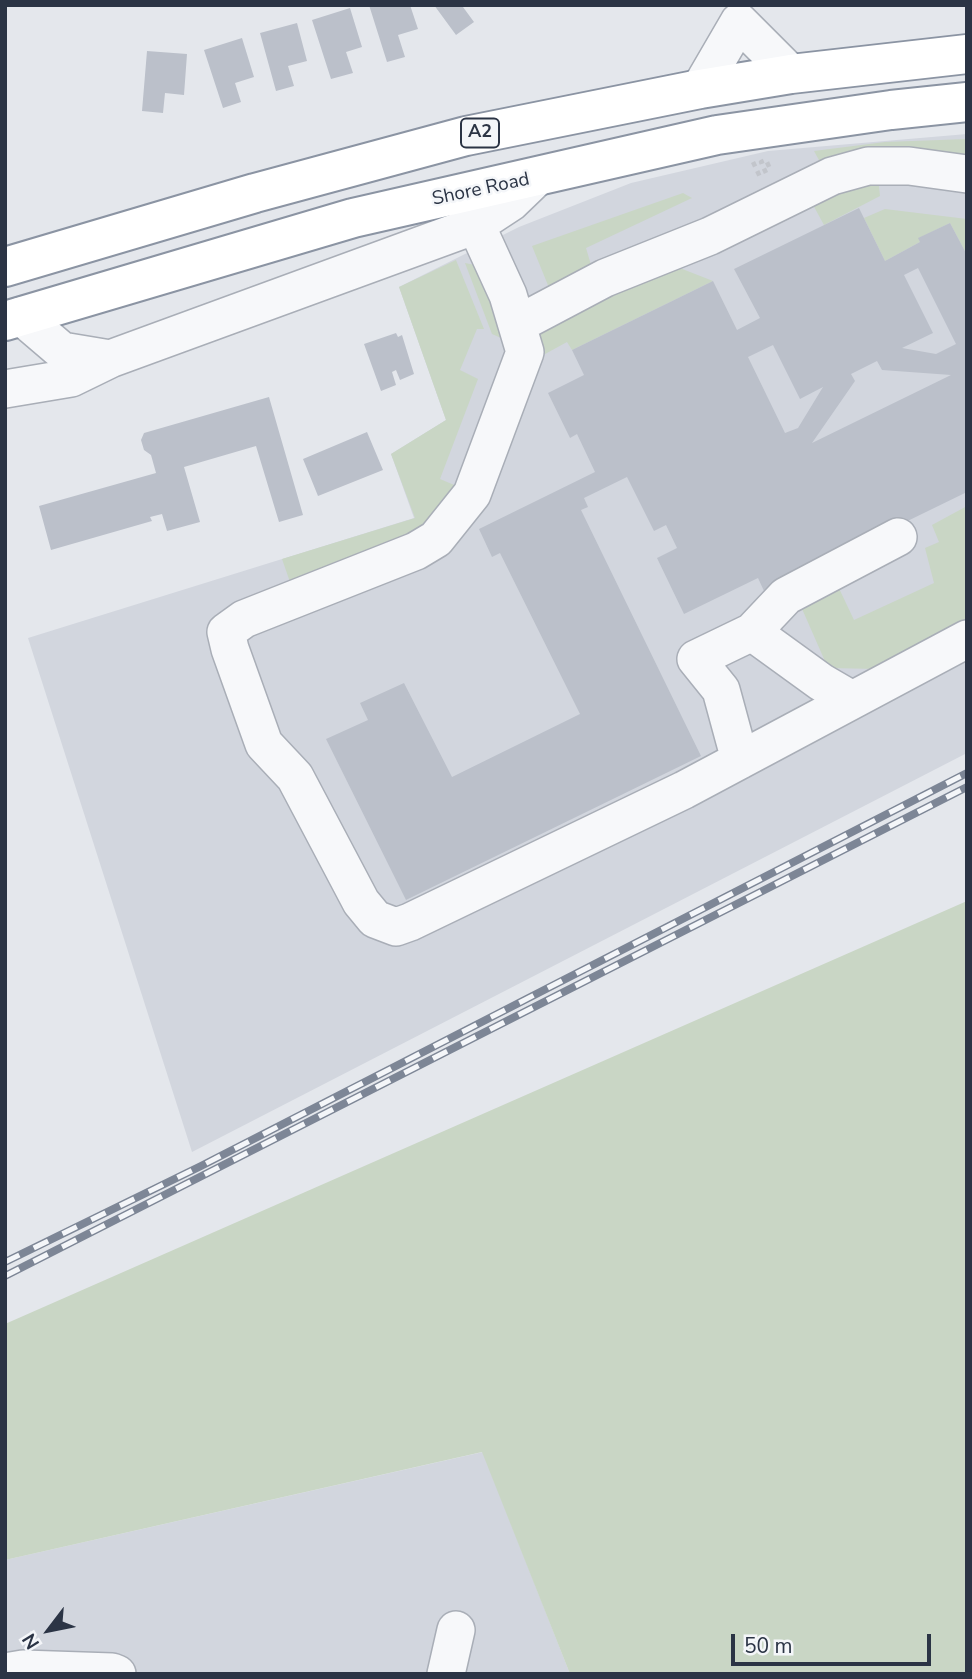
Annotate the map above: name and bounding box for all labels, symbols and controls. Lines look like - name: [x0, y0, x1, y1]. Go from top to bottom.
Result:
- road number: A2: [461, 118, 499, 148]
- street label: Shore Road: [430, 169, 532, 211]
- north arrow: [14, 1595, 84, 1665]
- scale bar: [734, 1620, 934, 1664]
- text: N: [16, 1628, 46, 1654]
- text: 50 m: [744, 1632, 793, 1660]

